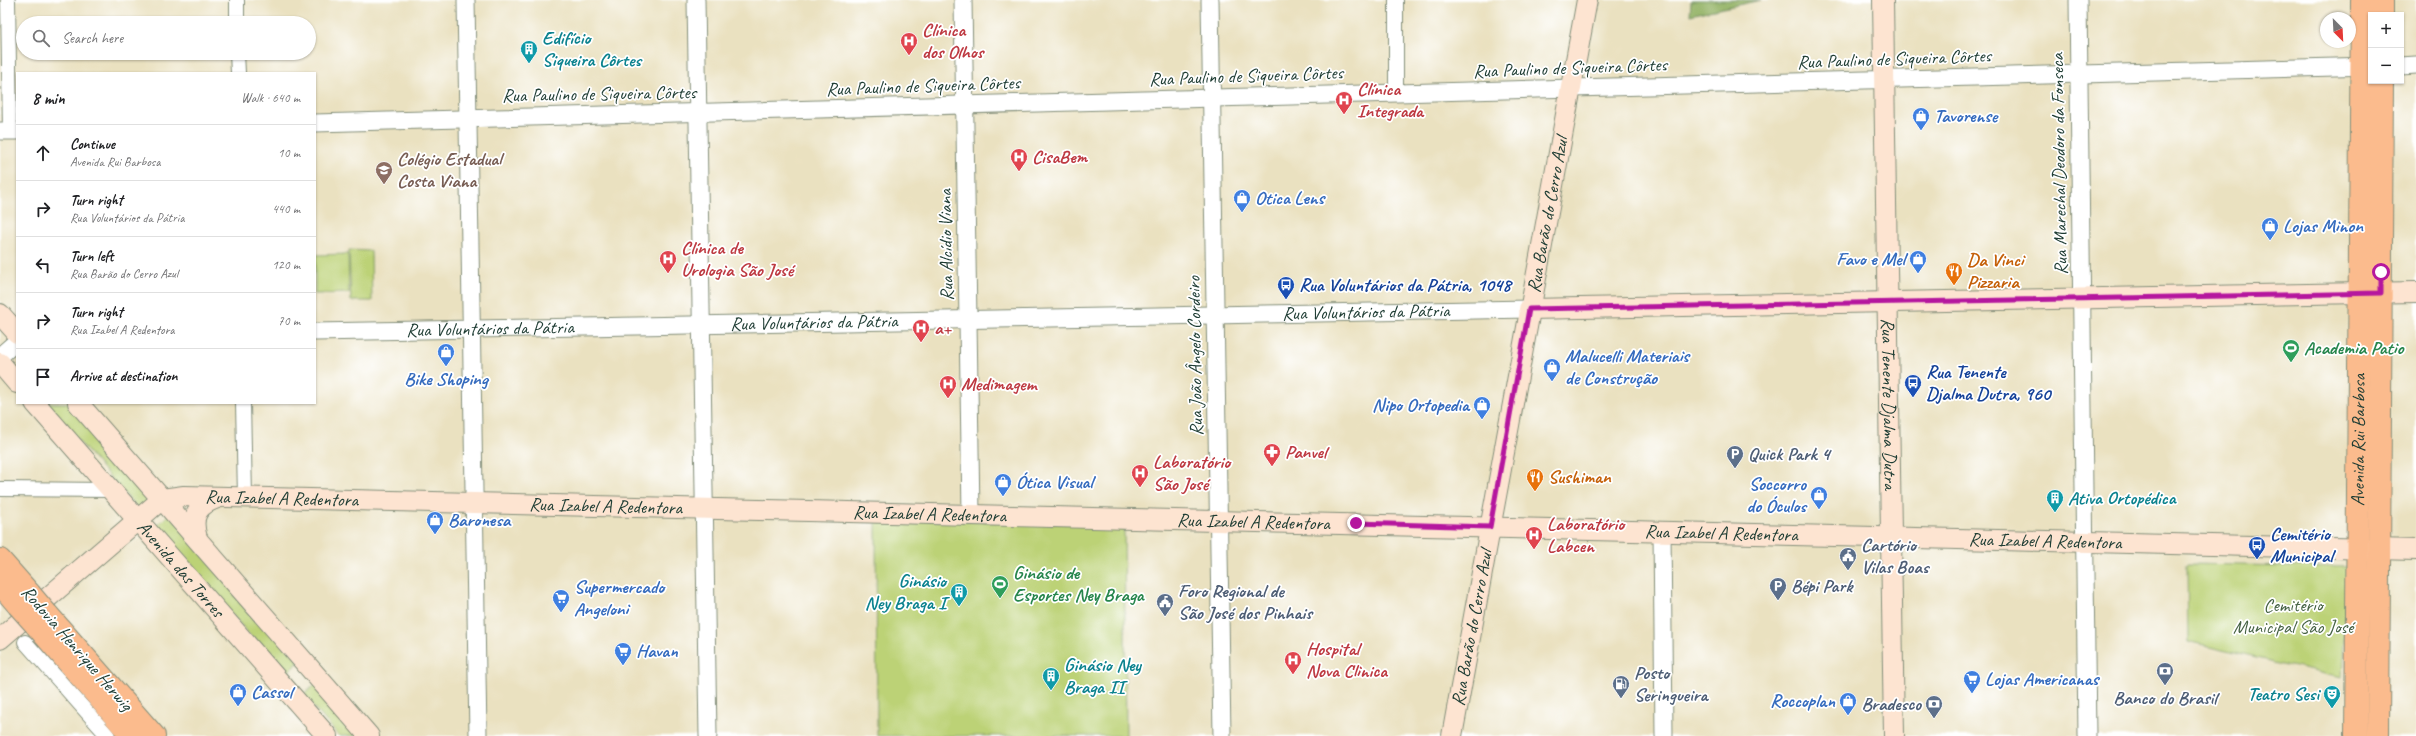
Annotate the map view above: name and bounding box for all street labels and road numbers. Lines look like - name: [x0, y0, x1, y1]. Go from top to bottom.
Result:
- street label: Rua Paulino de Siqueira Côrtes: [1797, 44, 1993, 74]
- street label: Rua Marechal Deodoro da Fonseca: [2045, 51, 2073, 275]
- street label: Rua Paulino de Siqueira Côrtes: [1473, 53, 1669, 83]
- street label: Rua Paulino de Siqueira Côrtes: [1149, 61, 1345, 91]
- street label: Rua Paulino de Siqueira Côrtes: [826, 71, 1022, 101]
- street label: Rua Paulino de Siqueira Côrtes: [502, 80, 698, 108]
- street label: Rua Barão do Cerro Azul: [1522, 131, 1574, 295]
- street label: Rua Alcídio Viana: [933, 188, 959, 301]
- street label: Rua João Ângelo Cordeiro: [1182, 275, 1208, 436]
- street label: Rua Voluntários da Pátria: [1282, 298, 1451, 326]
- street label: Rua Voluntários da Pátria: [730, 309, 899, 336]
- street label: Rua Voluntários da Pátria: [406, 315, 575, 342]
- street label: Rua Tenente Djalma Dutra: [1876, 318, 1902, 492]
- street label: Avenida Rui Barbosa: [2346, 372, 2371, 506]
- street label: Rua Izabel A Redentora: [205, 485, 360, 512]
- street label: Rua Izabel A Redentora: [529, 492, 684, 520]
- street label: Rua Izabel A Redentora: [853, 500, 1008, 528]
- street label: Rua Izabel A Redentora: [1177, 508, 1332, 536]
- street label: Avenida das Torres: [132, 516, 231, 624]
- street label: Rua Izabel A Redentora: [1644, 519, 1799, 547]
- street label: Rua Izabel A Redentora: [1968, 527, 2123, 555]
- street label: Rua Barão do Cerro Azul: [1446, 544, 1499, 708]
- street label: Rodovia Henrique Herwig: [16, 580, 139, 717]

